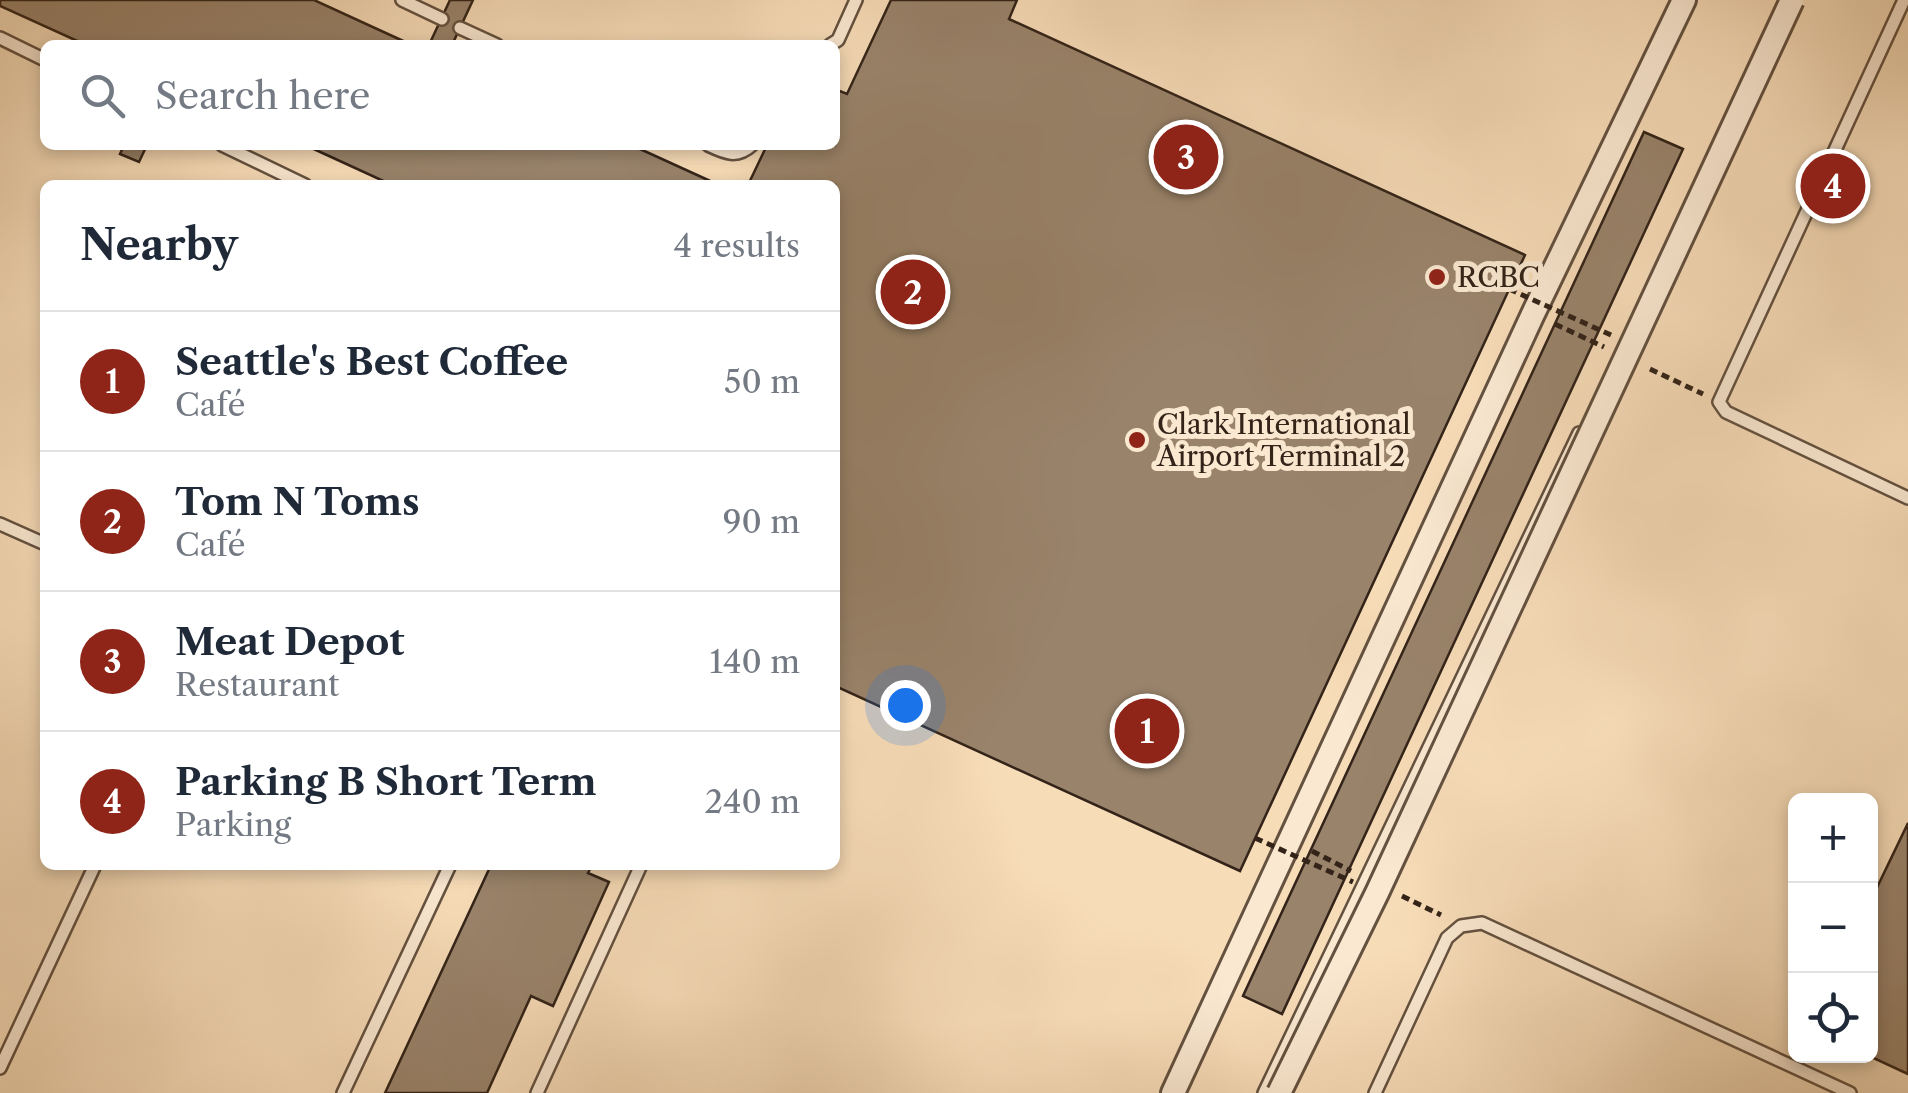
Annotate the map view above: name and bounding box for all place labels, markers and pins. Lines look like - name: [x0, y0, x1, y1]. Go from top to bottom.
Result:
- pin: 3: [1154, 120, 1218, 194]
- pin: 4: [1800, 148, 1866, 224]
- pin: 2: [880, 254, 946, 330]
- place label: RCBC: [1457, 260, 1540, 294]
- marker: RCBC: [1426, 266, 1448, 288]
- place label: Clark International Airport Terminal 2: [1156, 407, 1410, 473]
- marker: Clark International Airport Terminal 2: [1126, 429, 1148, 451]
- pin: 1: [1114, 694, 1180, 768]

